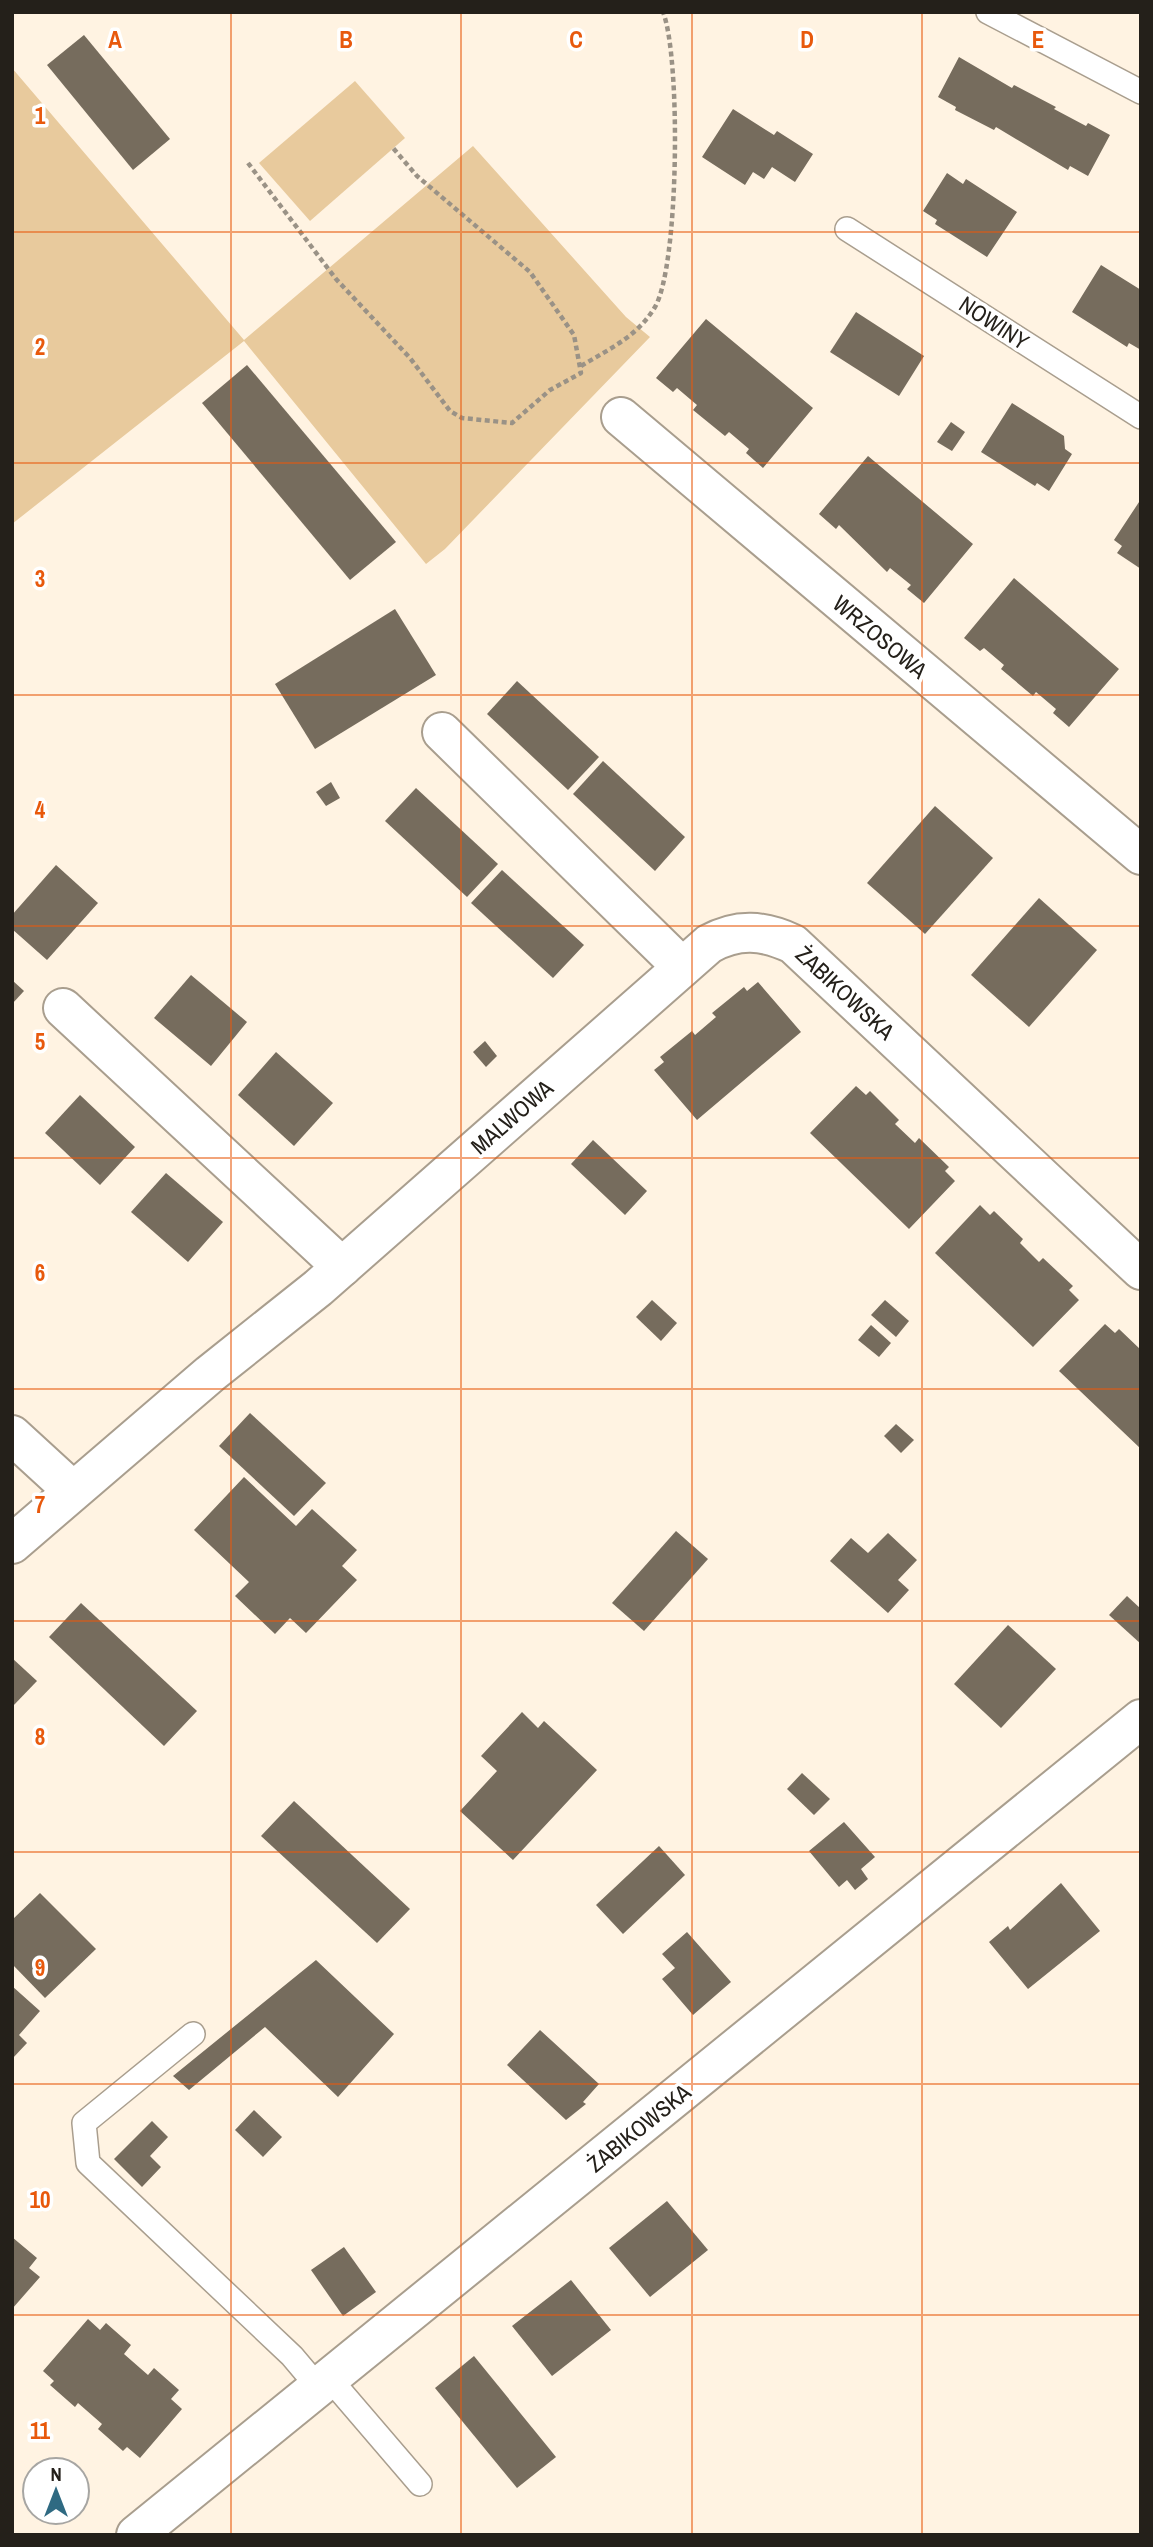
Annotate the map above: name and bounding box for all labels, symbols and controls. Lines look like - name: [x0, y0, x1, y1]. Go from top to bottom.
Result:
- text: A: [108, 24, 122, 55]
- text: B: [339, 24, 353, 55]
- text: C: [569, 24, 583, 55]
- text: D: [800, 24, 814, 55]
- text: E: [1032, 24, 1044, 55]
- text: 1: [35, 100, 46, 131]
- street label: NOWINY: [953, 288, 1036, 357]
- text: 2: [35, 331, 45, 362]
- text: 3: [35, 563, 45, 594]
- street label: WRZOSOWA: [826, 588, 934, 686]
- text: 4: [35, 794, 46, 825]
- street label: ŻABIKOWSKA: [789, 939, 902, 1047]
- text: 5: [35, 1026, 45, 1057]
- street label: MALWOWA: [464, 1072, 560, 1161]
- text: 6: [35, 1257, 45, 1288]
- text: 7: [35, 1489, 45, 1520]
- text: 8: [35, 1721, 45, 1752]
- text: 9: [35, 1952, 45, 1983]
- street label: ŻABIKOWSKA: [580, 2076, 697, 2179]
- text: 10: [30, 2184, 50, 2215]
- text: 11: [30, 2415, 50, 2446]
- north arrow: [21, 2456, 91, 2526]
- text: N: [50, 2461, 62, 2487]

